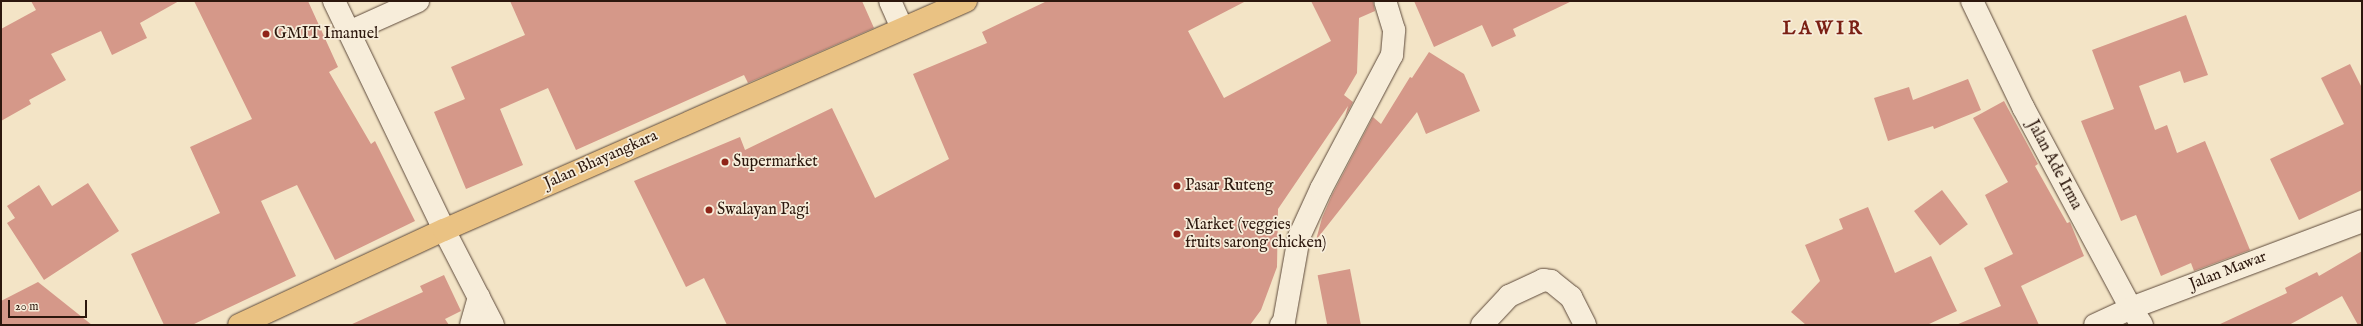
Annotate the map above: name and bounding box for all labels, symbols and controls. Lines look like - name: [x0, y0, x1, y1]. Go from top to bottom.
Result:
- district label: L A W I R: [1782, 19, 1862, 41]
- place label: GMIT Imanuel: [274, 24, 378, 44]
- marker: GMIT Imanuel: [261, 29, 271, 39]
- street label: Jalan Ade Irma: [2022, 117, 2086, 213]
- street label: Jalan Bhayangkara: [541, 126, 661, 194]
- place label: Supermarket: [733, 152, 818, 172]
- marker: Supermarket: [720, 157, 730, 167]
- place label: Pasar Ruteng: [1185, 176, 1273, 196]
- marker: Pasar Ruteng: [1172, 181, 1182, 191]
- place label: Swalayan Pagi: [717, 200, 809, 220]
- marker: Swalayan Pagi: [704, 205, 714, 215]
- place label: Market (veggies fruits sarong chicken): [1185, 215, 1326, 253]
- marker: Market (veggies fruits sarong chicken): [1172, 229, 1182, 239]
- street label: Jalan Mawar: [2187, 247, 2269, 295]
- scale bar: [10, 292, 89, 318]
- text: 20 m: [15, 299, 38, 314]

